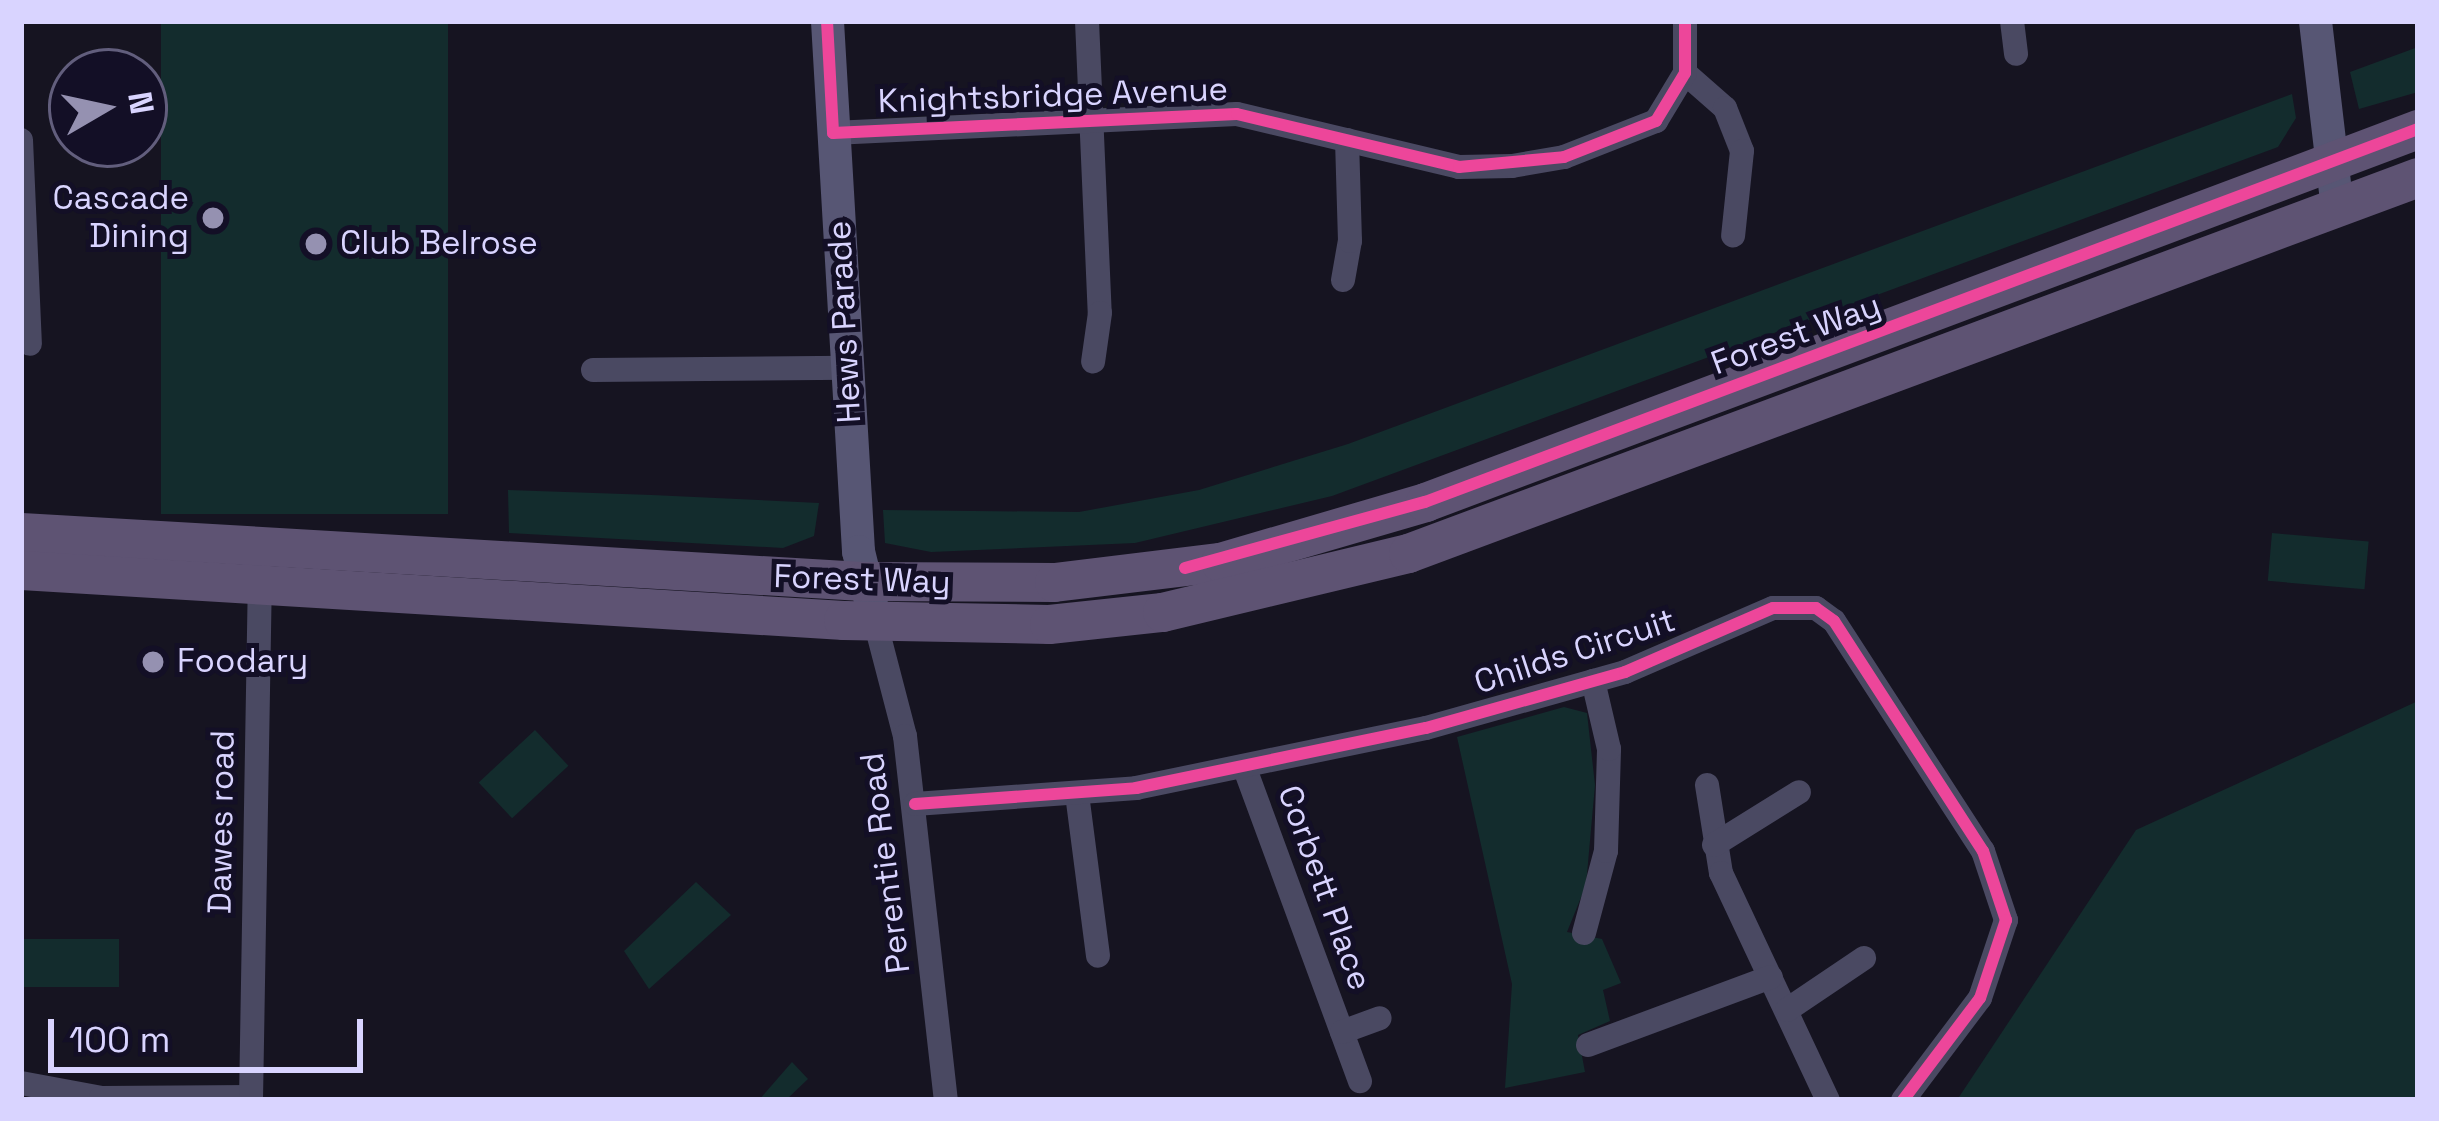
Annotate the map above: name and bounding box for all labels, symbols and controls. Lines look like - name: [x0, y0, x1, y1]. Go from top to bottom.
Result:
- north arrow: [48, 48, 168, 168]
- street label: Knightsbridge Avenue: [877, 70, 1229, 122]
- text: N: [118, 89, 163, 117]
- place label: Cascade Dining: [53, 179, 189, 257]
- marker: Cascade Dining: [200, 205, 226, 231]
- street label: Hews Parade: [820, 220, 870, 424]
- place label: Club Belrose: [340, 224, 538, 264]
- marker: Club Belrose: [303, 231, 329, 257]
- street label: Forest Way: [1706, 286, 1886, 384]
- street label: Forest Way: [773, 557, 951, 603]
- street label: Childs Circuit: [1469, 601, 1681, 703]
- place label: Foodary: [177, 642, 308, 682]
- marker: Foodary: [140, 649, 166, 675]
- street label: Dawes road: [201, 730, 243, 914]
- street label: Perentie Road: [853, 750, 919, 976]
- street label: Corbett Place: [1269, 780, 1379, 996]
- scale bar: [54, 995, 369, 1069]
- text: 100 m: [69, 1017, 170, 1063]

